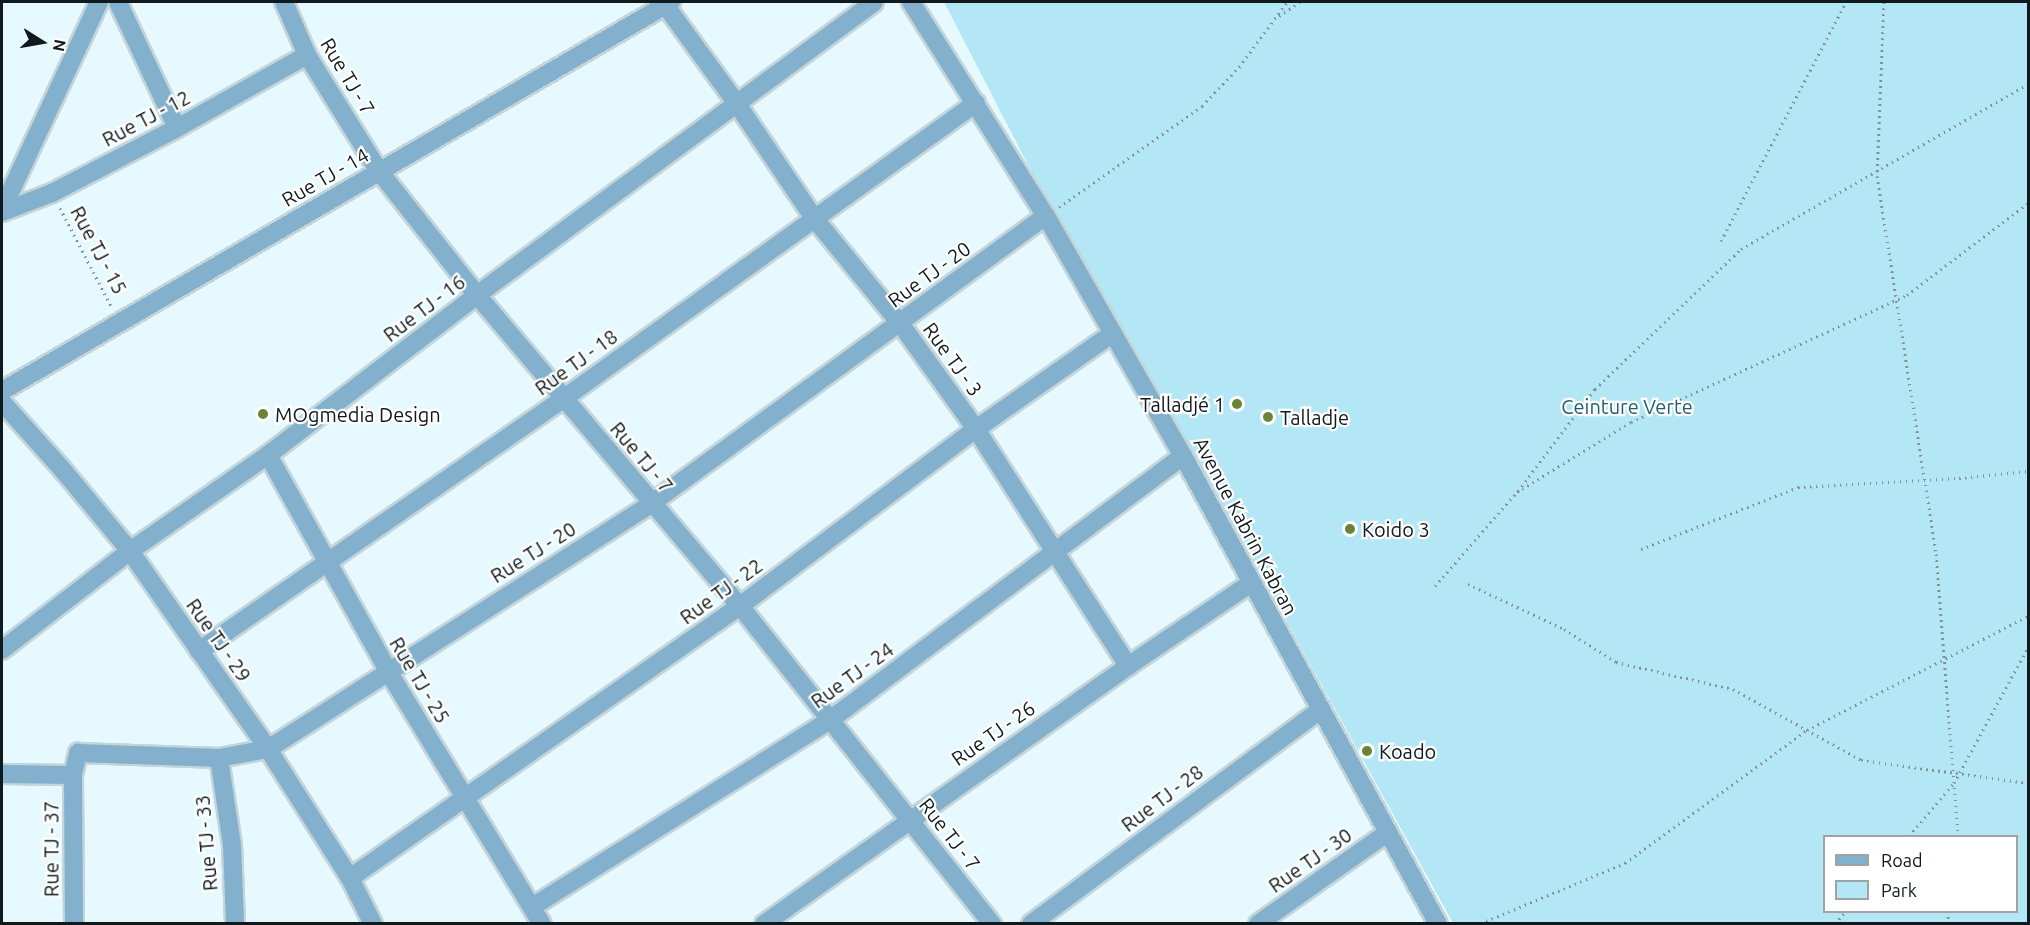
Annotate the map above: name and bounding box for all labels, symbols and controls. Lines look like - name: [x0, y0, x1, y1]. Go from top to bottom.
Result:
- north arrow: [12, 12, 72, 72]
- street label: Rue TJ - 7: [316, 33, 380, 119]
- text: N: [50, 38, 70, 53]
- street label: Rue TJ - 12: [98, 85, 194, 151]
- street label: Rue TJ - 14: [277, 143, 373, 211]
- street label: Rue TJ - 15: [66, 202, 132, 298]
- street label: Rue TJ - 20: [883, 236, 975, 312]
- street label: Rue TJ - 16: [378, 269, 470, 347]
- street label: Rue TJ - 3: [918, 318, 988, 400]
- street label: Rue TJ - 18: [530, 324, 622, 400]
- place label: Talladjé 1: [1140, 392, 1225, 416]
- park label: Ceinture Verte: [1561, 394, 1693, 418]
- marker: Talladjé 1: [1230, 397, 1244, 411]
- place label: MOgmedia Design: [275, 402, 441, 426]
- place label: Talladje: [1280, 405, 1349, 429]
- marker: MOgmedia Design: [256, 407, 270, 421]
- marker: Talladje: [1261, 410, 1275, 424]
- street label: Rue TJ - 7: [605, 417, 679, 497]
- street label: Avenue Kabrin Kabran: [1189, 433, 1303, 619]
- street label: Rue TJ - 20: [486, 516, 580, 588]
- place label: Koido 3: [1362, 517, 1430, 541]
- marker: Koido 3: [1343, 522, 1357, 536]
- street label: Rue TJ - 22: [675, 553, 767, 629]
- street label: Rue TJ - 29: [182, 594, 256, 686]
- street label: Rue TJ - 25: [385, 633, 455, 727]
- street label: Rue TJ - 24: [806, 637, 898, 713]
- street label: Rue TJ - 26: [947, 696, 1039, 770]
- place label: Koado: [1379, 739, 1436, 763]
- marker: Koado: [1360, 744, 1374, 758]
- street label: Rue TJ - 28: [1116, 759, 1208, 837]
- street label: Rue TJ - 7: [914, 793, 986, 875]
- street label: Rue TJ - 33: [190, 794, 222, 892]
- street label: Rue TJ - 37: [39, 801, 63, 897]
- street label: Rue TJ - 30: [1264, 823, 1356, 897]
- legend: [1823, 835, 2018, 913]
- text: Road: [1881, 850, 1923, 870]
- text: Park: [1881, 880, 1917, 900]

